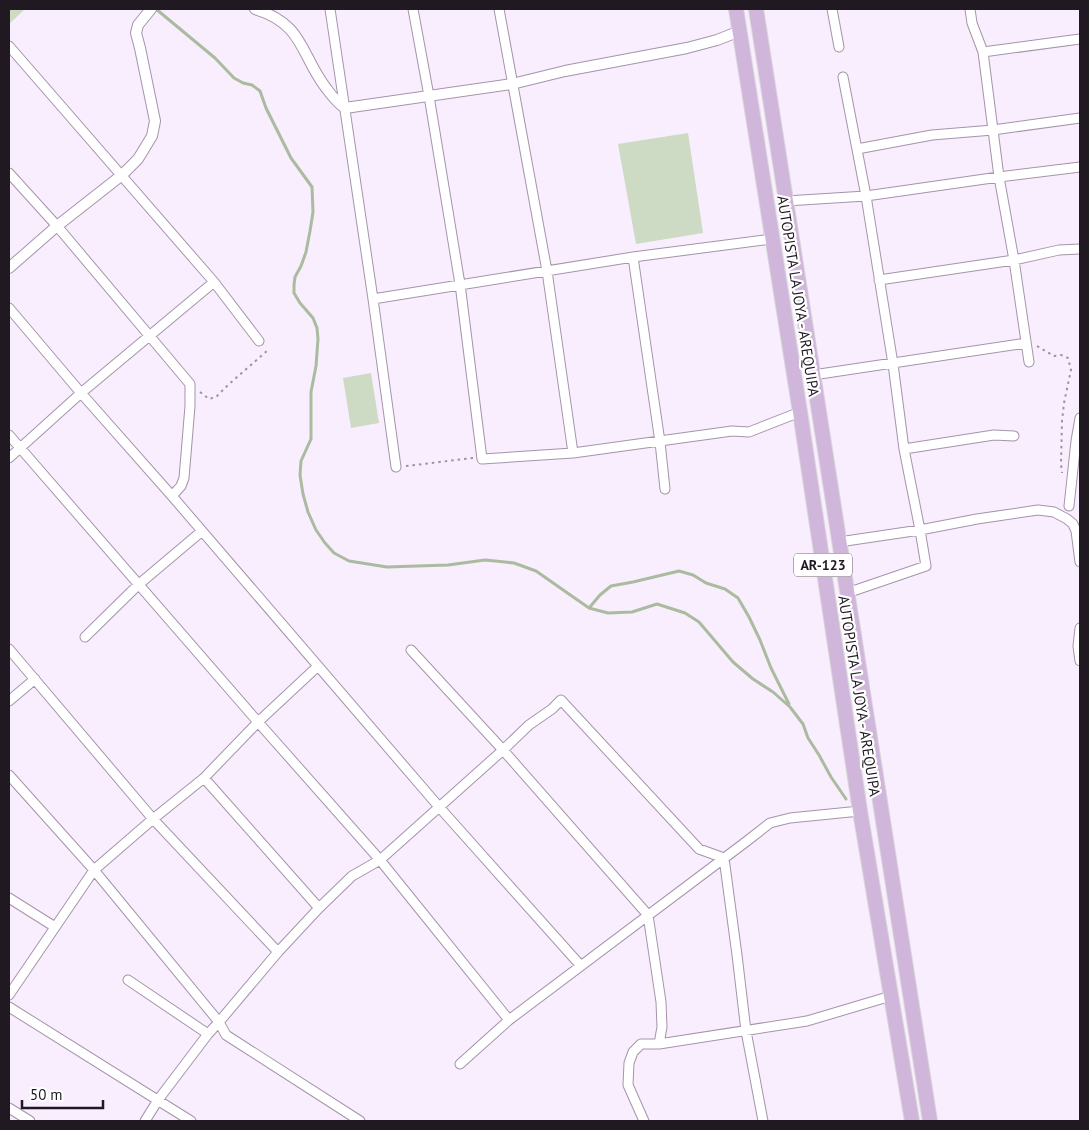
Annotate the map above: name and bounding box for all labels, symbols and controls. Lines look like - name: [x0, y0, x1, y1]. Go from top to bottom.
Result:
- street label: AUTOPISTA LA JOYA - AREQUIPA: [773, 194, 824, 398]
- road number: AR-123: [794, 554, 852, 576]
- street label: AUTOPISTA LA JOYA - AREQUIPA: [834, 594, 885, 798]
- scale bar: [22, 1078, 104, 1110]
- text: 50 m: [30, 1085, 63, 1104]

